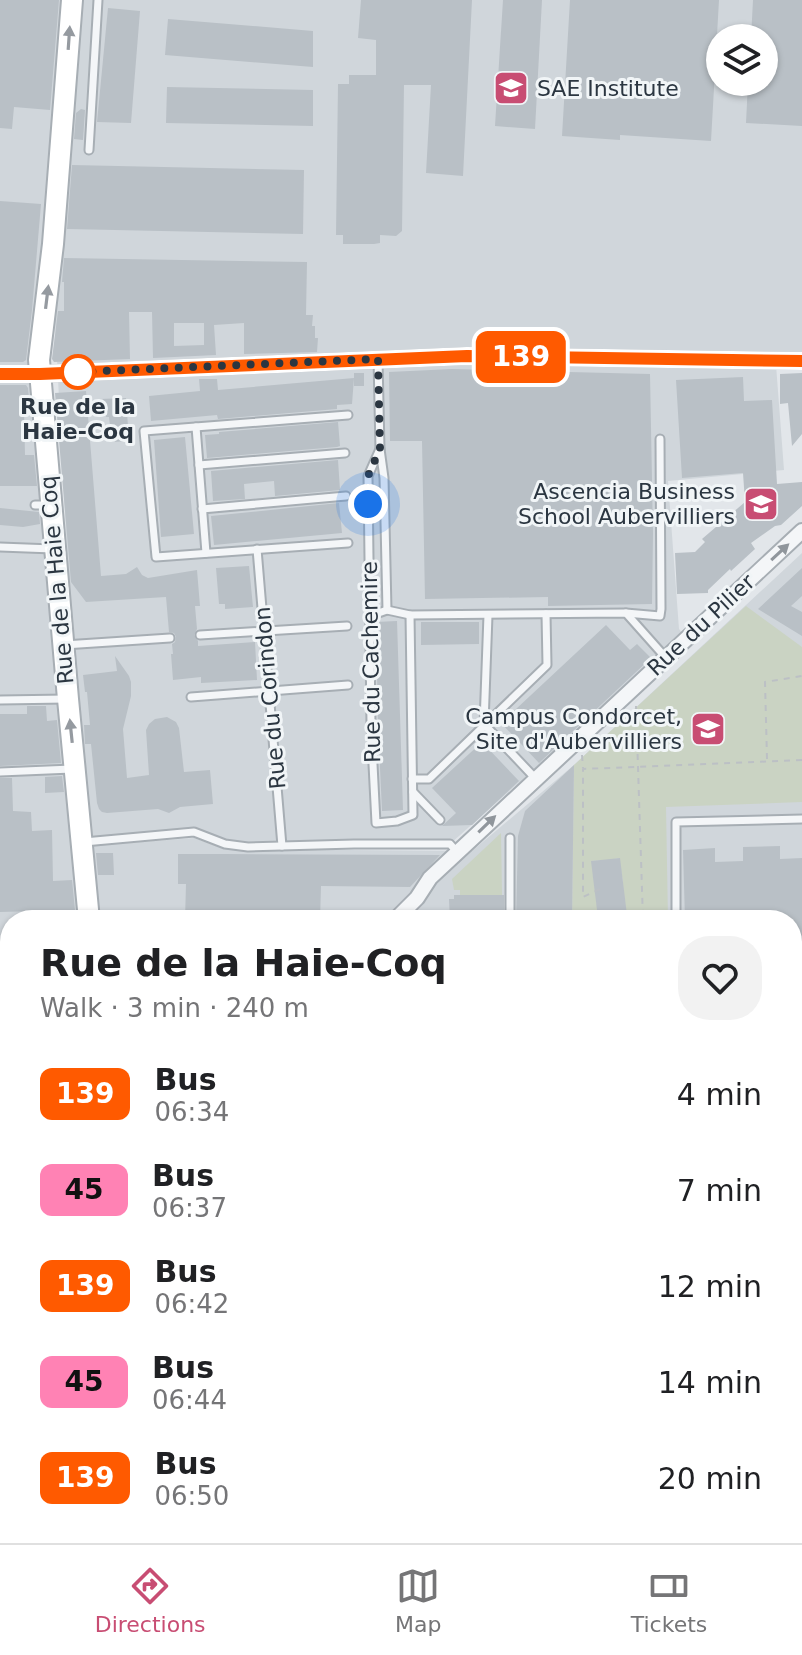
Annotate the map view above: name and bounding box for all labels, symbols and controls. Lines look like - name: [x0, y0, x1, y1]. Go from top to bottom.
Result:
- map controls: [706, 24, 778, 96]
- button: layers: [706, 24, 778, 96]
- one-way arrow: [63, 25, 76, 50]
- school or university icon: SAE Institute: [492, 69, 530, 107]
- place label: SAE Institute: [537, 76, 679, 101]
- one-way arrow: [40, 284, 53, 309]
- line badge: 139: [475, 331, 567, 383]
- text: 139: [492, 340, 550, 373]
- marker: Rue de la Haie-Coq: [61, 355, 95, 389]
- place label: Rue de la Haie-Coq: [20, 394, 136, 444]
- street label: Rue de la Haie Coq: [35, 475, 79, 685]
- place label: Ascencia Business School Aubervilliers: [518, 479, 735, 529]
- your location: [348, 484, 388, 524]
- school or university icon: Ascencia Business School Aubervilliers: [742, 485, 780, 523]
- one-way arrow: [770, 543, 789, 561]
- street label: Rue du Cachemire: [357, 561, 385, 763]
- street label: Rue du Pilier: [642, 568, 760, 681]
- street label: Rue du Corindon: [250, 606, 290, 790]
- place label: Campus Condorcet, Site d'Aubervilliers: [465, 704, 682, 754]
- school or university icon: Campus Condorcet, Site d'Aubervilliers: [689, 710, 727, 748]
- one-way arrow: [64, 718, 77, 743]
- one-way arrow: [477, 815, 496, 834]
- button: heart: [678, 936, 762, 1020]
- text: Rue de la Haie-Coq: [40, 941, 447, 985]
- text: Walk · 3 min · 240 m: [40, 993, 309, 1023]
- text: Bus: [154, 1062, 217, 1097]
- text: 139: [56, 1077, 114, 1110]
- text: 4 min: [677, 1077, 762, 1112]
- text: 06:34: [154, 1097, 229, 1127]
- text: Bus: [152, 1158, 214, 1193]
- text: 45: [65, 1173, 103, 1206]
- text: 7 min: [677, 1173, 762, 1208]
- text: 06:37: [152, 1193, 227, 1223]
- text: Bus: [154, 1254, 217, 1289]
- text: 139: [56, 1269, 114, 1302]
- text: 12 min: [658, 1269, 762, 1304]
- text: 06:42: [154, 1289, 229, 1319]
- text: Bus: [152, 1350, 214, 1385]
- text: 45: [65, 1365, 103, 1398]
- text: 14 min: [658, 1365, 762, 1400]
- text: 06:44: [152, 1385, 227, 1415]
- text: Bus: [154, 1446, 217, 1481]
- text: 139: [56, 1461, 114, 1494]
- text: 20 min: [658, 1461, 762, 1496]
- text: 06:50: [154, 1481, 229, 1511]
- tab: Directions: [95, 1564, 206, 1637]
- tab: Map: [395, 1564, 441, 1637]
- tab: Tickets: [631, 1564, 707, 1637]

